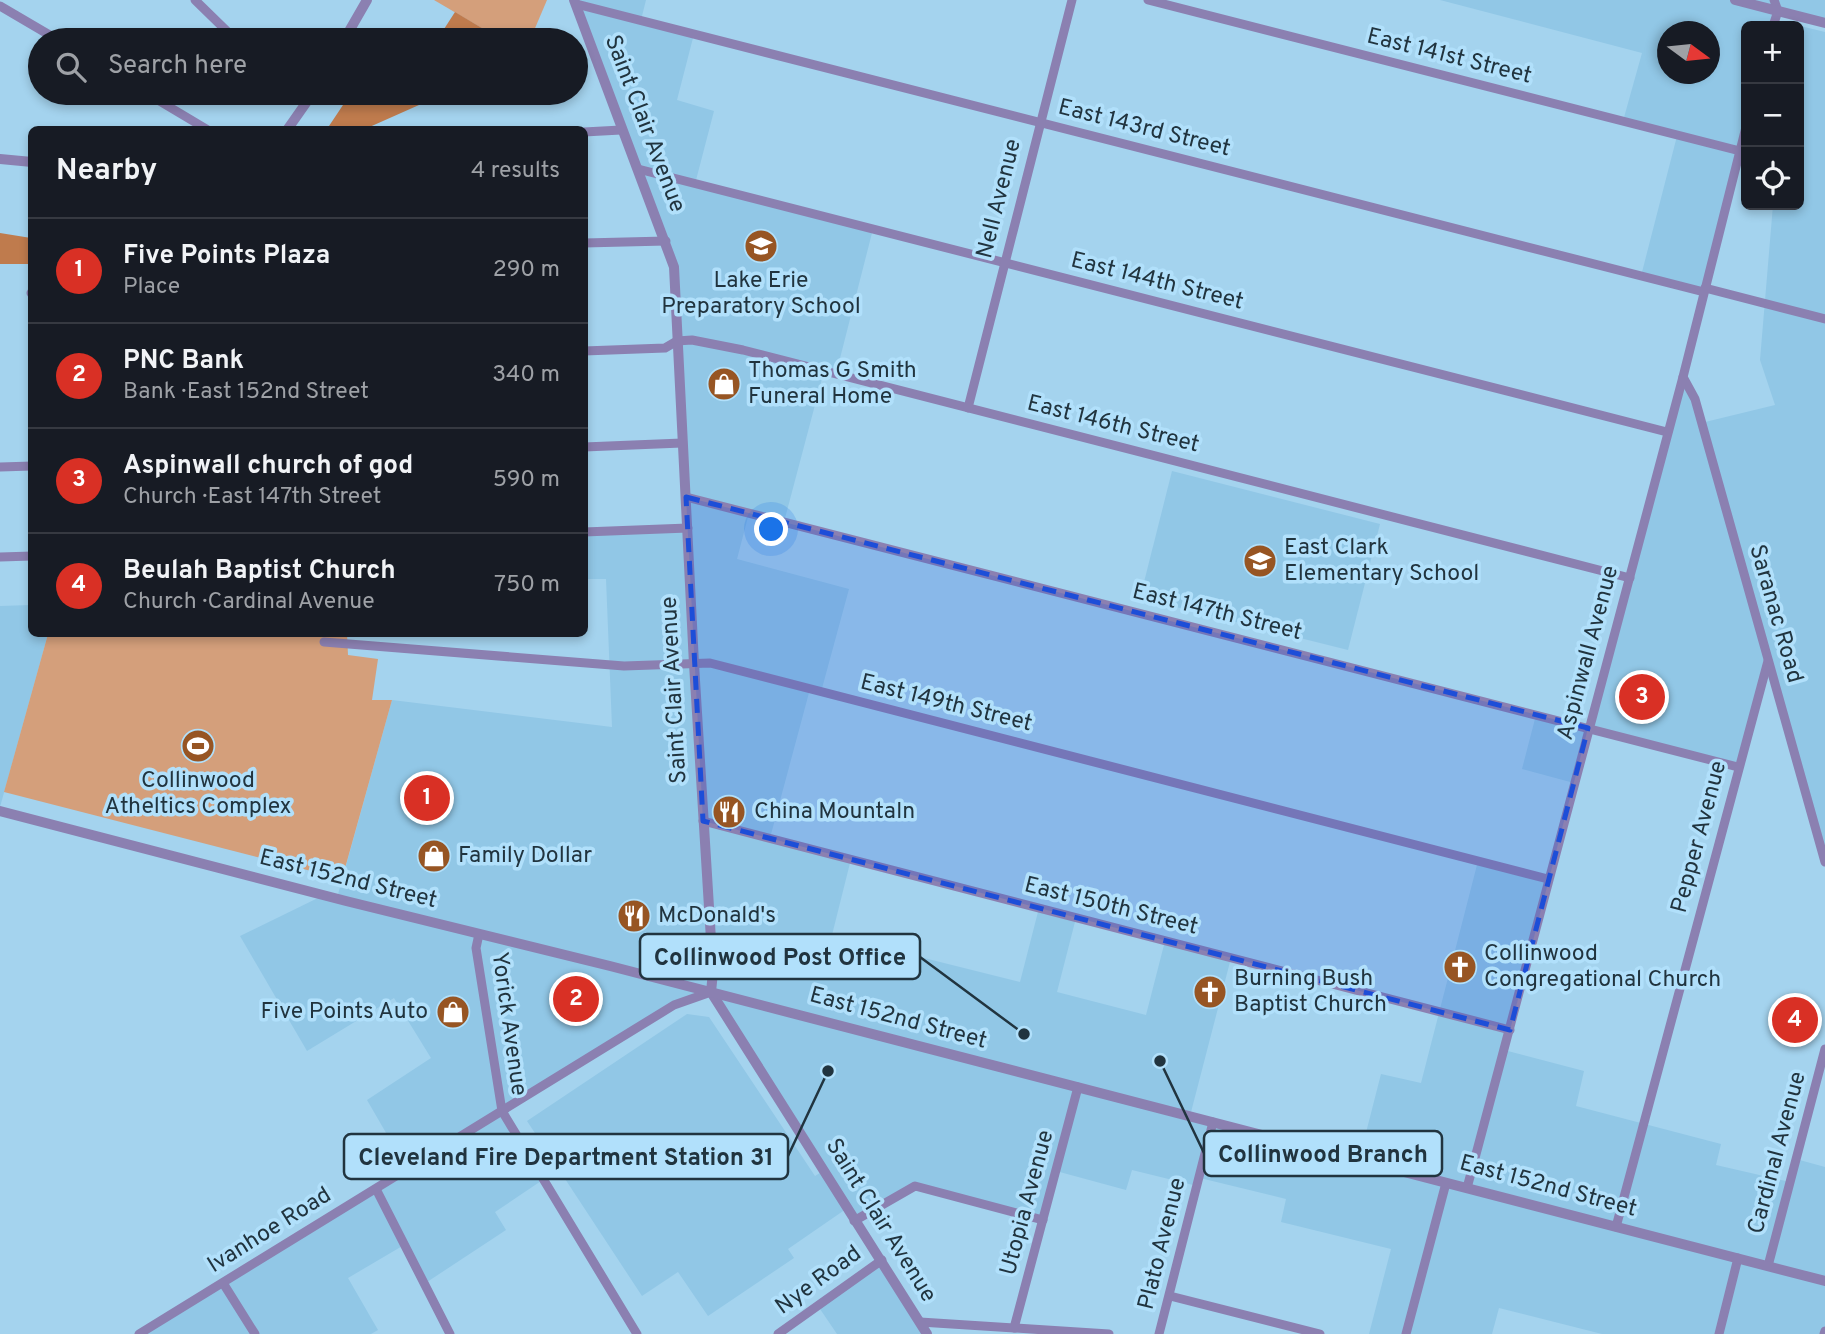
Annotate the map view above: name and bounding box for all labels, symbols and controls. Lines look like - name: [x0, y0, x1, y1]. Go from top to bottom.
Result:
- north arrow: [1657, 21, 1720, 84]
- map controls: [1741, 21, 1804, 210]
- button: +: [1741, 21, 1804, 84]
- street label: East 141st Street: [1364, 22, 1534, 92]
- search box: [28, 28, 588, 105]
- street label: Saint Clair Avenue: [597, 31, 691, 217]
- icon: search: [52, 48, 90, 86]
- text: Search here: [108, 50, 247, 83]
- button: −: [1741, 84, 1804, 147]
- street label: East 143rd Street: [1055, 94, 1233, 164]
- street label: Nell Avenue: [971, 136, 1029, 262]
- button: locate: [1741, 147, 1804, 210]
- text: Nearby: [56, 153, 157, 190]
- text: 4 results: [471, 157, 560, 186]
- school or university icon: Lake Erie Preparatory School: [742, 227, 780, 265]
- text: Five Points Plaza: [123, 240, 330, 273]
- street label: East 144th Street: [1068, 247, 1246, 317]
- text: 1: [74, 256, 84, 285]
- text: 290 m: [493, 256, 560, 285]
- place label: Lake Erie Preparatory School: [661, 267, 861, 322]
- text: Place: [123, 273, 180, 302]
- text: PNC Bank: [123, 345, 244, 378]
- place label: Thomas G Smith Funeral Home: [748, 357, 917, 412]
- text: 2: [72, 361, 86, 390]
- text: 340 m: [492, 361, 560, 390]
- shop icon: Thomas G Smith Funeral Home: [705, 365, 743, 403]
- text: Bank · East 152nd Street: [123, 378, 369, 407]
- street label: East 146th Street: [1024, 390, 1202, 460]
- text: Aspinwall church of god: [123, 450, 413, 483]
- text: 3: [72, 466, 86, 495]
- text: 590 m: [493, 466, 560, 495]
- text: Church · East 147th Street: [123, 483, 381, 512]
- your location: [754, 512, 788, 546]
- place label: East Clark Elementary School: [1284, 534, 1479, 589]
- street label: Saranac Road: [1741, 541, 1809, 687]
- school or university icon: East Clark Elementary School: [1241, 542, 1279, 580]
- text: Beulah Baptist Church: [123, 555, 396, 588]
- street label: Aspinwall Avenue: [1552, 563, 1626, 743]
- text: 4: [72, 571, 86, 600]
- text: 750 m: [494, 571, 560, 600]
- street label: East 147th Street: [1129, 578, 1305, 648]
- text: Church · Cardinal Avenue: [123, 588, 375, 617]
- street label: Saint Clair Avenue: [656, 596, 694, 784]
- street label: East 149th Street: [857, 669, 1035, 739]
- pin: 3: [1619, 671, 1665, 723]
- sports icon: Collinwood Atheltics Complex: [179, 727, 217, 765]
- street label: Pepper Avenue: [1666, 758, 1734, 916]
- place label: Collinwood Atheltics Complex: [105, 767, 292, 822]
- pin: 1: [404, 772, 450, 824]
- restaurant icon: China MountaIn: [710, 793, 748, 831]
- place label: China MountaIn: [754, 798, 915, 827]
- shop icon: Family Dollar: [415, 837, 453, 875]
- place label: Family Dollar: [458, 842, 592, 871]
- street label: East 152nd Street: [256, 844, 440, 916]
- street label: East 150th Street: [1021, 871, 1201, 943]
- restaurant icon: McDonald's: [615, 897, 653, 935]
- place label: McDonald's: [658, 902, 776, 931]
- callout: Collinwood Post Office: [640, 934, 920, 979]
- place label: Collinwood Congregational Church: [1484, 940, 1721, 995]
- text: Collinwood Post Office: [654, 944, 906, 974]
- church icon: Collinwood Congregational Church: [1441, 948, 1479, 986]
- street label: Yorick Avenue: [484, 950, 532, 1098]
- place label: Burning Bush Baptist Church: [1234, 965, 1387, 1020]
- pin: 2: [553, 973, 599, 1025]
- church icon: Burning Bush Baptist Church: [1191, 973, 1229, 1011]
- street label: East 152nd Street: [806, 981, 990, 1057]
- shop icon: Five Points Auto: [434, 993, 472, 1031]
- pin: 4: [1772, 994, 1818, 1046]
- place label: Five Points Auto: [260, 998, 428, 1027]
- street label: Cardinal Avenue: [1742, 1069, 1814, 1237]
- street label: Utopia Avenue: [995, 1127, 1061, 1279]
- callout: Collinwood Branch: [1204, 1131, 1442, 1176]
- callout: Cleveland Fire Department Station 31: [344, 1134, 788, 1179]
- street label: Saint Clair Avenue: [818, 1134, 942, 1308]
- text: Collinwood Branch: [1218, 1141, 1428, 1171]
- text: Cleveland Fire Department Station 31: [358, 1144, 774, 1174]
- street label: East 152nd Street: [1456, 1149, 1640, 1225]
- street label: Plato Avenue: [1133, 1175, 1193, 1313]
- street label: Ivanhoe Road: [203, 1181, 337, 1281]
- street label: Nye Road: [770, 1240, 868, 1322]

